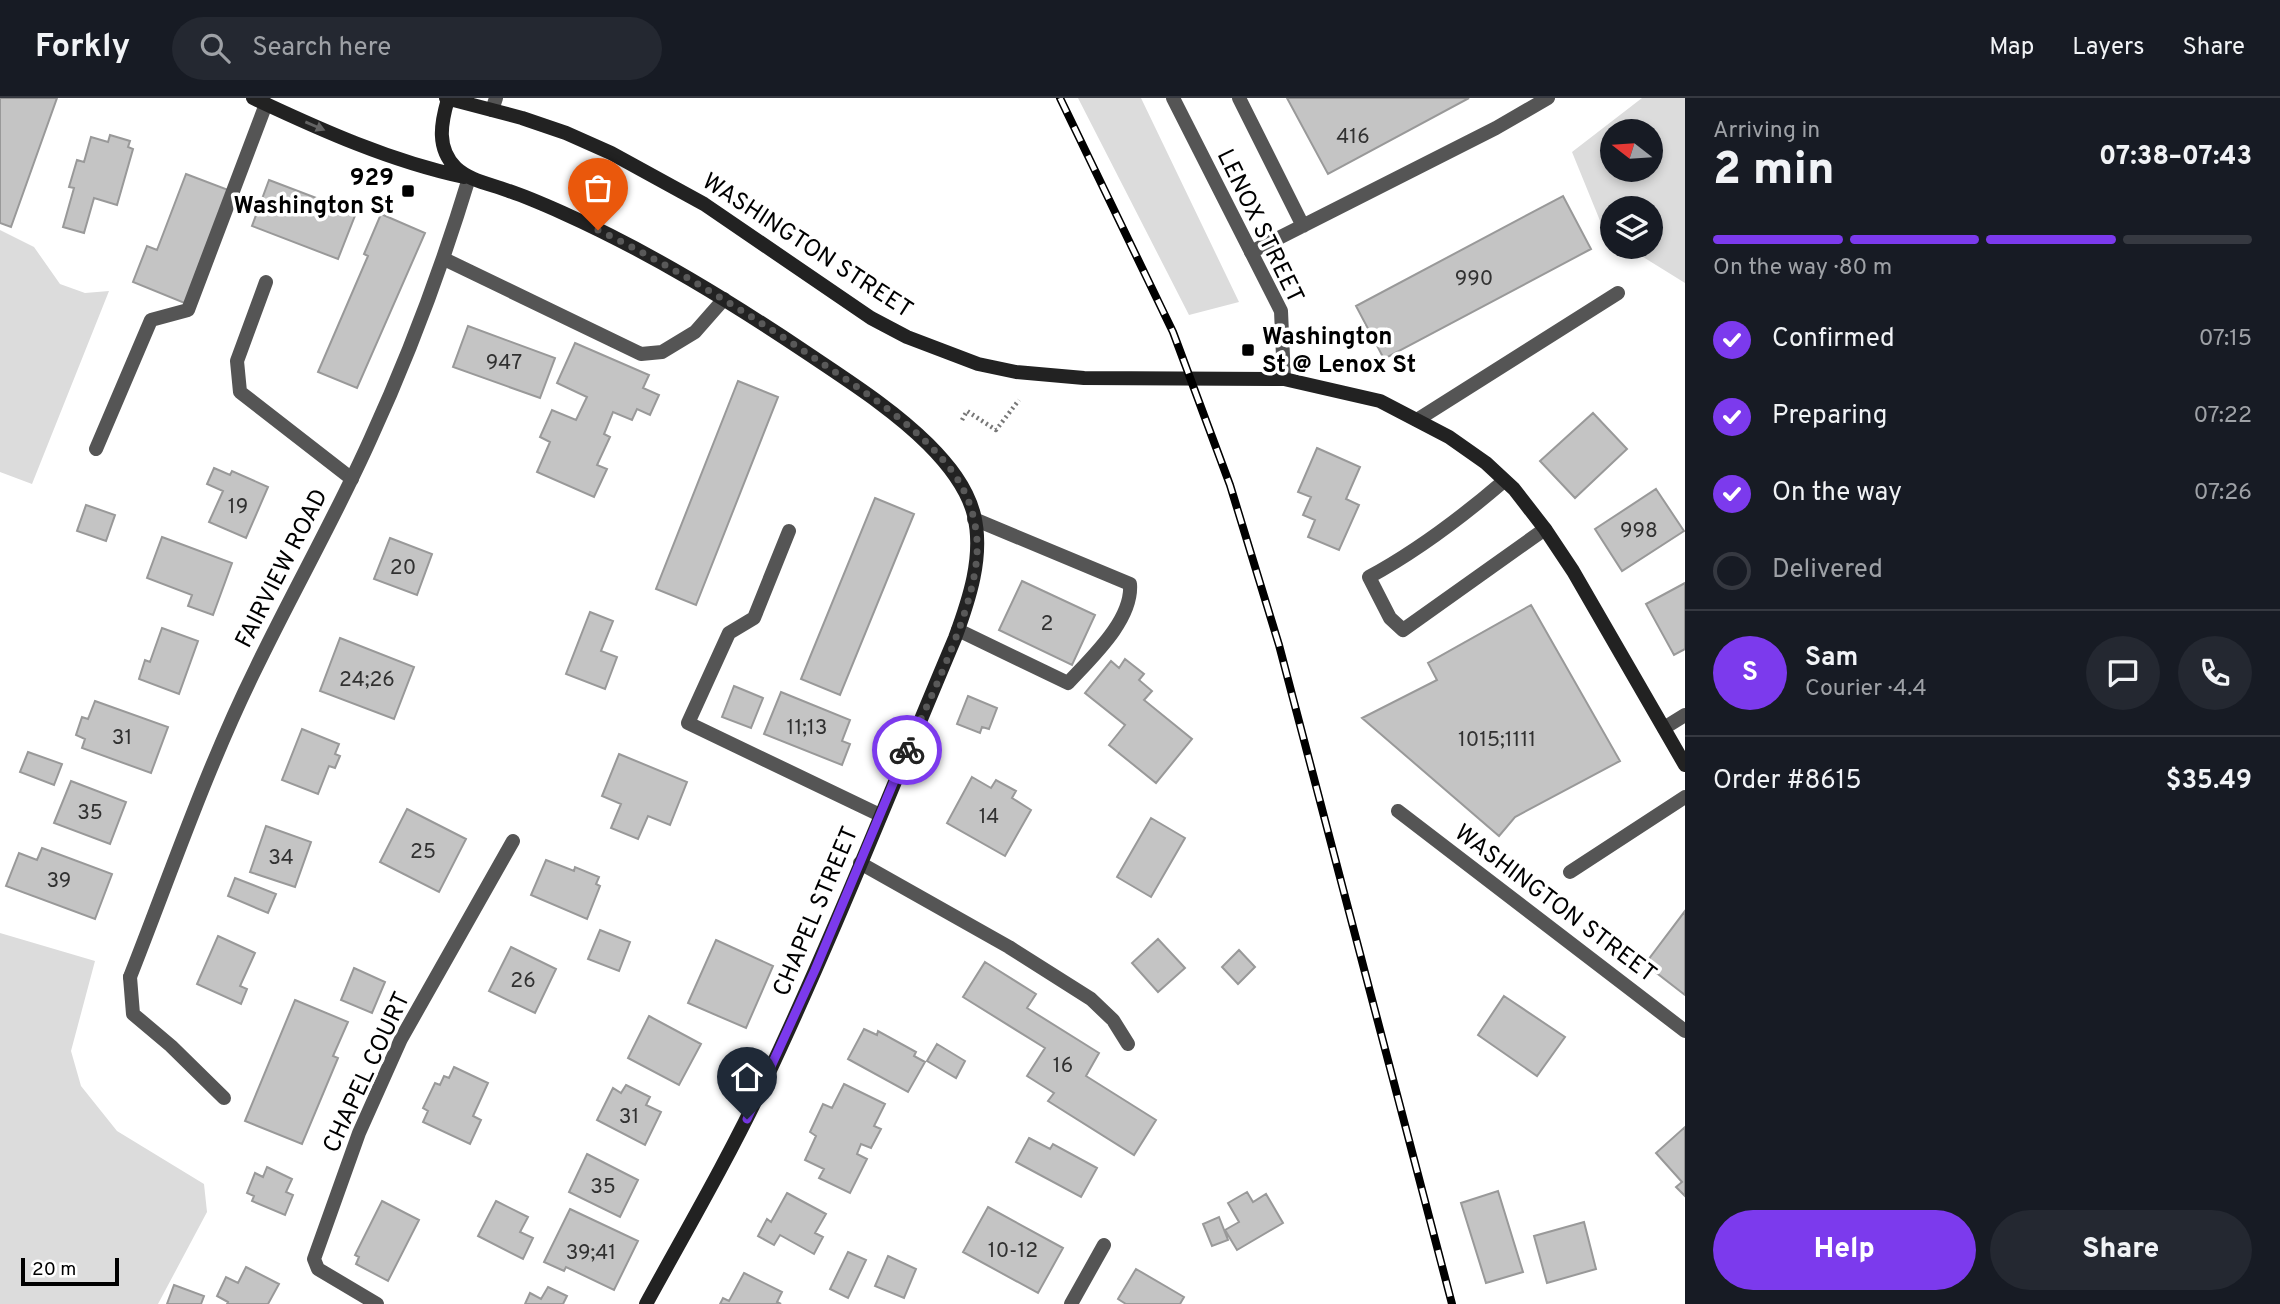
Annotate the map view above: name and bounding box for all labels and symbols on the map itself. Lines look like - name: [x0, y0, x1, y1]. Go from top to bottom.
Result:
- north arrow: [1600, 119, 1662, 182]
- one-way arrow: [304, 121, 325, 132]
- house number: 416: [1336, 124, 1370, 151]
- street label: LENOX STREET: [1209, 145, 1309, 309]
- pin: [568, 158, 628, 230]
- place label: 929 Washington St: [234, 164, 394, 222]
- street label: WASHINGTON STREET: [696, 167, 918, 326]
- marker: 929 Washington St: [400, 183, 416, 199]
- house number: 990: [1455, 266, 1493, 293]
- place label: Washington St @ Lenox St: [1262, 323, 1416, 381]
- marker: Washington St @ Lenox St: [1240, 342, 1256, 358]
- house number: 947: [486, 350, 522, 377]
- street label: FAIRVIEW ROAD: [230, 484, 336, 653]
- house number: 19: [228, 494, 248, 521]
- house number: 998: [1620, 518, 1658, 545]
- house number: 20: [390, 555, 416, 582]
- house number: 2: [1041, 611, 1053, 638]
- house number: 24;26: [339, 667, 395, 694]
- house number: 11;13: [787, 715, 827, 742]
- courier: [872, 715, 942, 785]
- house number: 31: [112, 725, 132, 752]
- house number: 1015;1111: [1458, 727, 1536, 754]
- house number: 35: [77, 800, 103, 827]
- house number: 14: [979, 804, 999, 831]
- street label: WASHINGTON STREET: [1448, 819, 1662, 990]
- street label: CHAPEL STREET: [768, 822, 866, 1001]
- house number: 25: [410, 839, 436, 866]
- house number: 34: [268, 845, 294, 872]
- house number: 39: [47, 868, 71, 895]
- house number: 26: [510, 968, 536, 995]
- street label: CHAPEL COURT: [317, 988, 418, 1158]
- pin: [717, 1047, 777, 1119]
- house number: 16: [1053, 1053, 1073, 1080]
- house number: 31: [619, 1104, 639, 1131]
- house number: 35: [590, 1174, 616, 1201]
- house number: 10-12: [988, 1238, 1038, 1265]
- house number: 39;41: [566, 1240, 616, 1267]
- scale bar: [21, 1255, 119, 1287]

